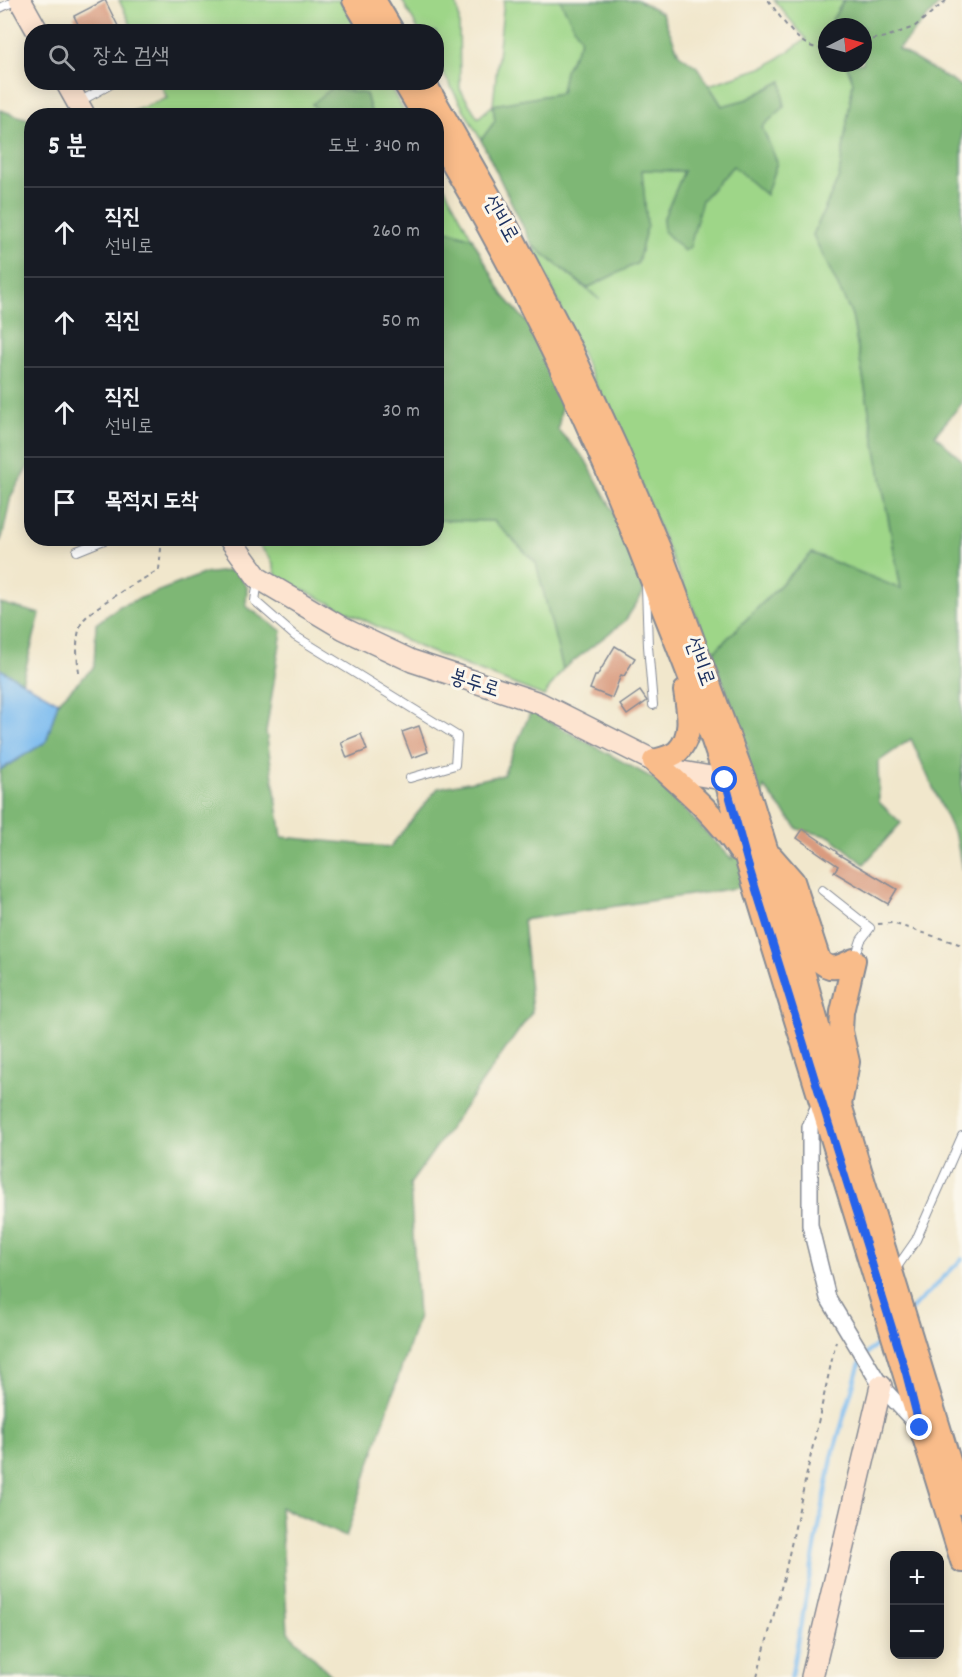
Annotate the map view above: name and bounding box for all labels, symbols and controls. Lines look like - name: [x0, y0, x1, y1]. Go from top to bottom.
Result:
- north arrow: [818, 18, 872, 72]
- search box: [24, 24, 444, 90]
- icon: search: [45, 41, 78, 74]
- text: 장소 검색: [93, 42, 169, 73]
- text: 5 분: [48, 129, 87, 166]
- text: 도보 · 340 m: [328, 133, 420, 161]
- street label: 선비로: [474, 190, 525, 249]
- text: 직진: [105, 203, 140, 234]
- icon: ahead: [48, 216, 81, 249]
- text: 260 m: [372, 218, 420, 246]
- text: 선비로: [105, 234, 153, 262]
- icon: ahead: [48, 306, 81, 339]
- text: 직진: [105, 307, 140, 338]
- text: 50 m: [382, 308, 420, 336]
- text: 직진: [105, 383, 140, 414]
- icon: ahead: [48, 396, 81, 429]
- text: 30 m: [382, 398, 420, 426]
- text: 선비로: [105, 414, 153, 442]
- icon: arrive: [48, 486, 81, 519]
- text: 목적지 도착: [105, 487, 199, 518]
- street label: 선비로: [675, 633, 721, 691]
- street label: 봉두로: [445, 663, 503, 707]
- route start: [711, 766, 737, 792]
- route end: [906, 1414, 932, 1440]
- map controls: [890, 1551, 944, 1659]
- button: +: [890, 1551, 944, 1605]
- button: −: [890, 1605, 944, 1659]

